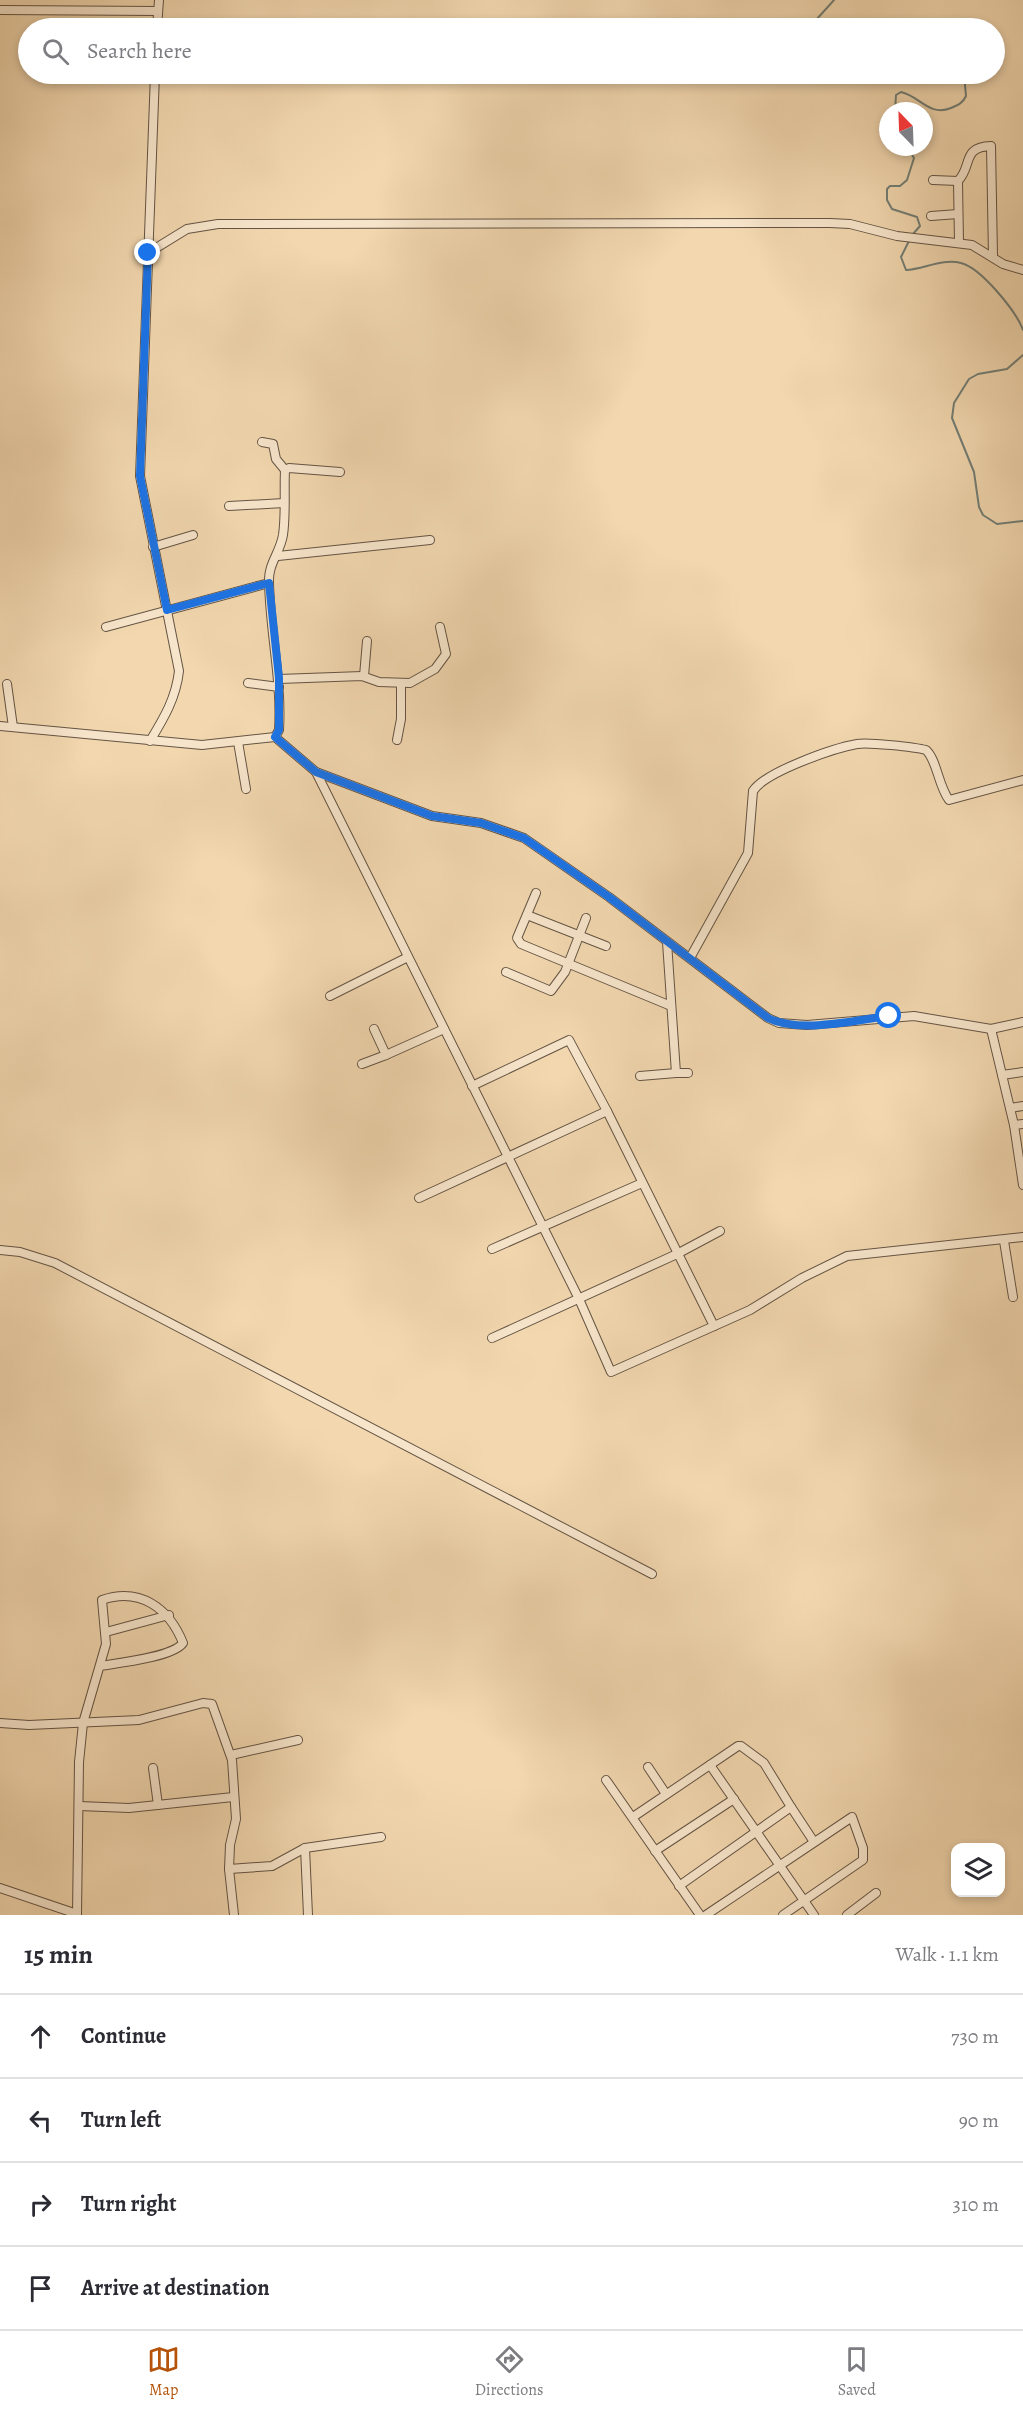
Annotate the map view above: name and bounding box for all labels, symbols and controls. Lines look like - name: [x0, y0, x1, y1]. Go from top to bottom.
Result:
- search box: [18, 18, 1005, 84]
- icon: search: [39, 35, 72, 68]
- text: Search here: [87, 36, 192, 66]
- north arrow: [879, 102, 933, 156]
- route end: [134, 239, 160, 265]
- route start: [875, 1002, 901, 1028]
- map controls: [951, 1843, 1005, 1897]
- button: layers: [951, 1843, 1005, 1897]
- text: 15 min: [24, 1937, 93, 1972]
- text: Walk · 1.1 km: [896, 1941, 999, 1968]
- icon: ahead: [24, 2020, 57, 2053]
- text: Continue: [81, 2021, 166, 2051]
- text: 730 m: [951, 2023, 999, 2050]
- icon: left: [24, 2104, 57, 2137]
- text: Turn left: [81, 2105, 161, 2135]
- text: 90 m: [959, 2107, 999, 2134]
- icon: right: [24, 2188, 57, 2221]
- text: Turn right: [81, 2189, 177, 2219]
- text: 310 m: [953, 2191, 999, 2218]
- icon: arrive: [24, 2272, 57, 2305]
- text: Arrive at destination: [81, 2273, 270, 2303]
- tab: Map: [147, 2343, 180, 2401]
- tab: Directions: [475, 2343, 543, 2401]
- tab: Saved: [838, 2343, 876, 2401]

